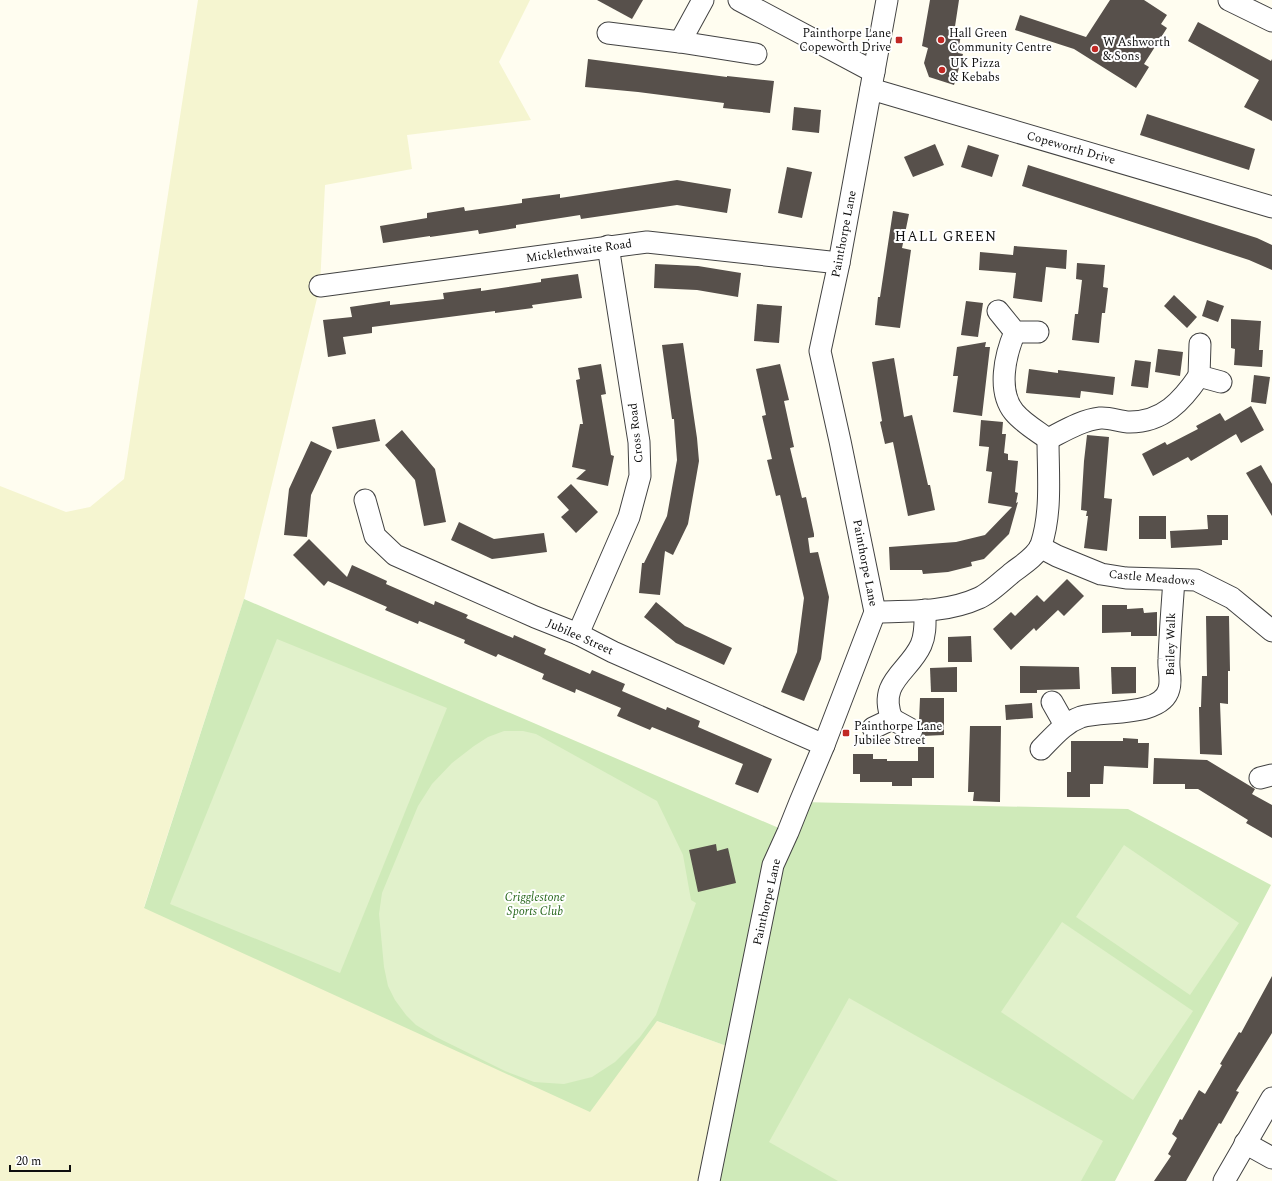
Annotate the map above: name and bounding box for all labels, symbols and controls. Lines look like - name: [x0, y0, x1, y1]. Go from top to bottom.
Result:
- place label: Painthorpe Lane Copeworth Drive: [799, 24, 891, 57]
- place label: Hall Green Community Centre: [949, 24, 1052, 57]
- place label: W Ashworth & Sons: [1103, 33, 1170, 66]
- marker: Painthorpe Lane Copeworth Drive: [894, 35, 904, 45]
- marker: Hall Green Community Centre: [936, 35, 946, 45]
- marker: W Ashworth & Sons: [1090, 44, 1100, 54]
- place label: UK Pizza & Kebabs: [950, 54, 1000, 87]
- marker: UK Pizza & Kebabs: [937, 65, 947, 75]
- street label: Copeworth Drive: [1024, 126, 1118, 170]
- street label: Painthorpe Lane: [826, 189, 862, 279]
- district label: HALL GREEN: [895, 226, 997, 247]
- street label: Micklethwaite Road: [525, 234, 633, 268]
- street label: Cross Road: [623, 402, 649, 464]
- street label: Painthorpe Lane: [847, 518, 883, 608]
- street label: Castle Meadows: [1108, 565, 1196, 591]
- street label: Bailey Walk: [1161, 612, 1181, 676]
- street label: Jubilee Street: [544, 614, 616, 660]
- place label: Painthorpe Lane Jubilee Street: [854, 717, 943, 750]
- marker: Painthorpe Lane Jubilee Street: [841, 728, 851, 738]
- street label: Painthorpe Lane: [748, 857, 786, 947]
- park label: Crigglestone Sports Club: [505, 888, 565, 921]
- scale bar: [10, 1147, 70, 1173]
- text: 20 m: [16, 1152, 41, 1171]

